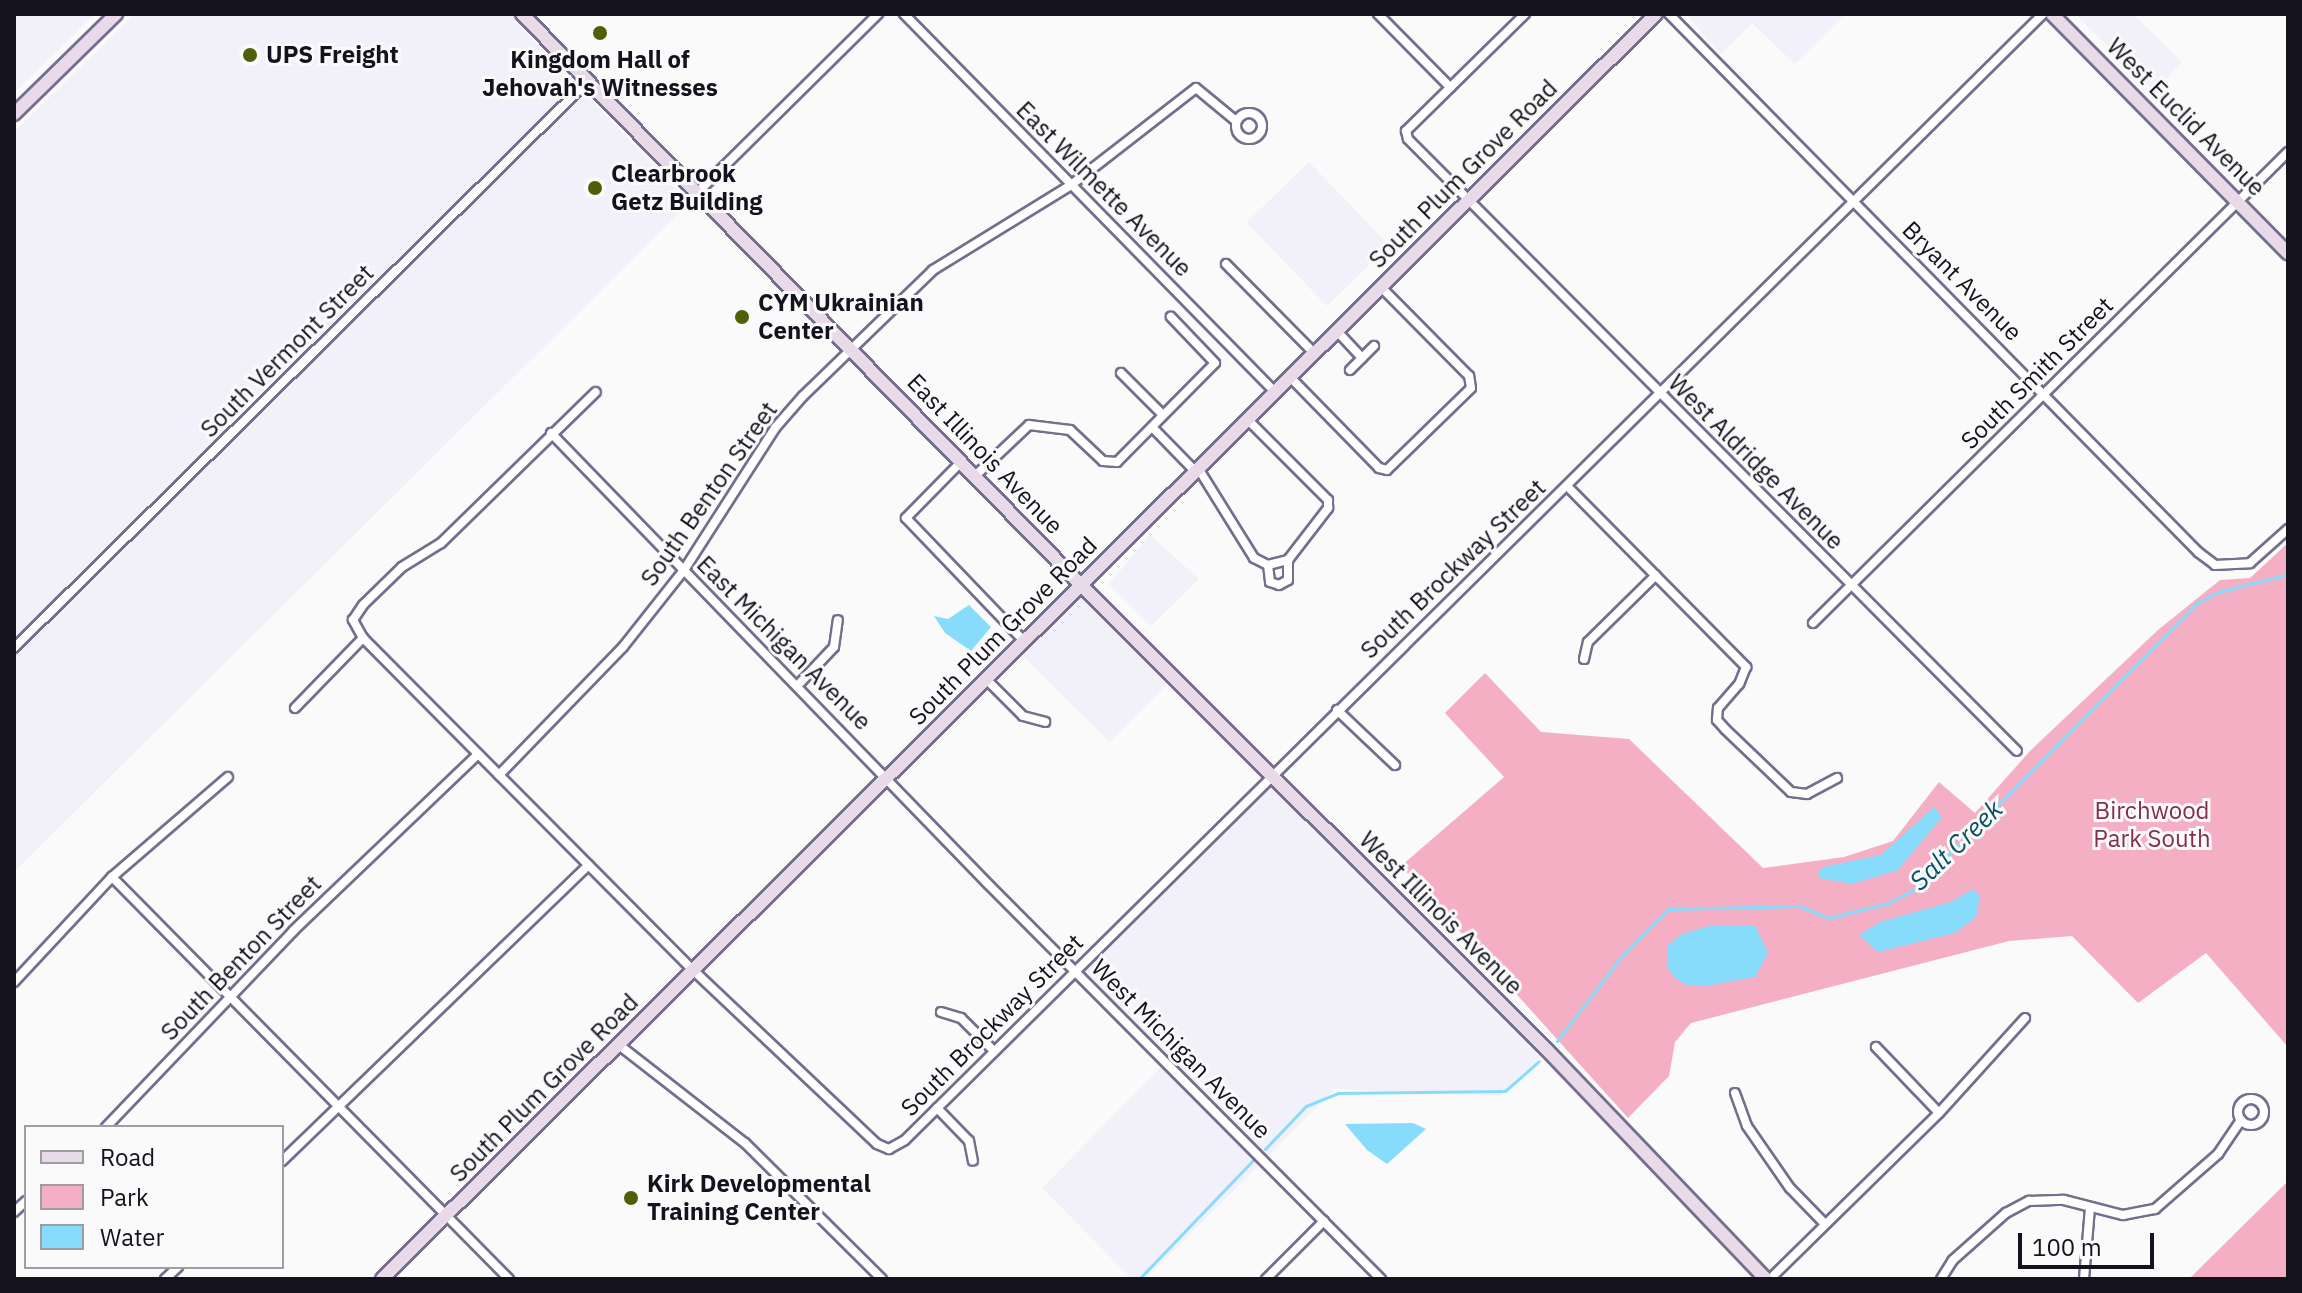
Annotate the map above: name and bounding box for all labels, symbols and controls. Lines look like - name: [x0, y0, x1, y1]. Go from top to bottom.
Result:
- marker: Kingdom Hall of Jehovah's Witnesses: [591, 24, 609, 42]
- street label: West Euclid Avenue: [2101, 32, 2271, 202]
- place label: UPS Freight: [266, 41, 399, 69]
- marker: UPS Freight: [241, 46, 259, 64]
- place label: Kingdom Hall of Jehovah's Witnesses: [482, 46, 718, 102]
- street label: South Plum Grove Road: [1363, 74, 1563, 274]
- street label: East Wilmette Avenue: [1010, 95, 1198, 283]
- place label: Clearbrook Getz Building: [611, 160, 762, 216]
- marker: Clearbrook Getz Building: [586, 179, 604, 197]
- street label: Bryant Avenue: [1896, 215, 2028, 347]
- street label: South Vermont Street: [195, 259, 379, 443]
- place label: CYM Ukrainian Center: [758, 289, 924, 345]
- street label: South Smith Street: [1955, 291, 2119, 455]
- marker: CYM Ukrainian Center: [733, 308, 751, 326]
- street label: East Illinois Avenue: [901, 368, 1069, 540]
- street label: West Aldridge Avenue: [1662, 368, 1850, 556]
- street label: South Benton Street: [635, 396, 783, 592]
- street label: South Brockway Street: [1355, 473, 1551, 665]
- street label: South Plum Grove Road: [903, 531, 1103, 731]
- street label: East Michigan Avenue: [691, 550, 877, 736]
- water label: Salt Creek: [1903, 793, 2009, 897]
- park label: Birchwood Park South: [2093, 797, 2211, 853]
- street label: West Illinois Avenue: [1353, 825, 1529, 1001]
- street label: South Benton Street: [155, 870, 327, 1046]
- street label: South Brockway Street: [895, 928, 1089, 1122]
- street label: West Michigan Avenue: [1085, 953, 1277, 1145]
- street label: South Plum Grove Road: [444, 988, 644, 1188]
- legend: [24, 1125, 284, 1269]
- text: Road: [100, 1141, 155, 1173]
- place label: Kirk Developmental Training Center: [647, 1170, 871, 1226]
- text: Park: [100, 1181, 149, 1213]
- marker: Kirk Developmental Training Center: [622, 1189, 640, 1207]
- scale bar: [2022, 1217, 2158, 1267]
- text: Water: [100, 1221, 164, 1253]
- text: 100 m: [2032, 1231, 2102, 1263]

